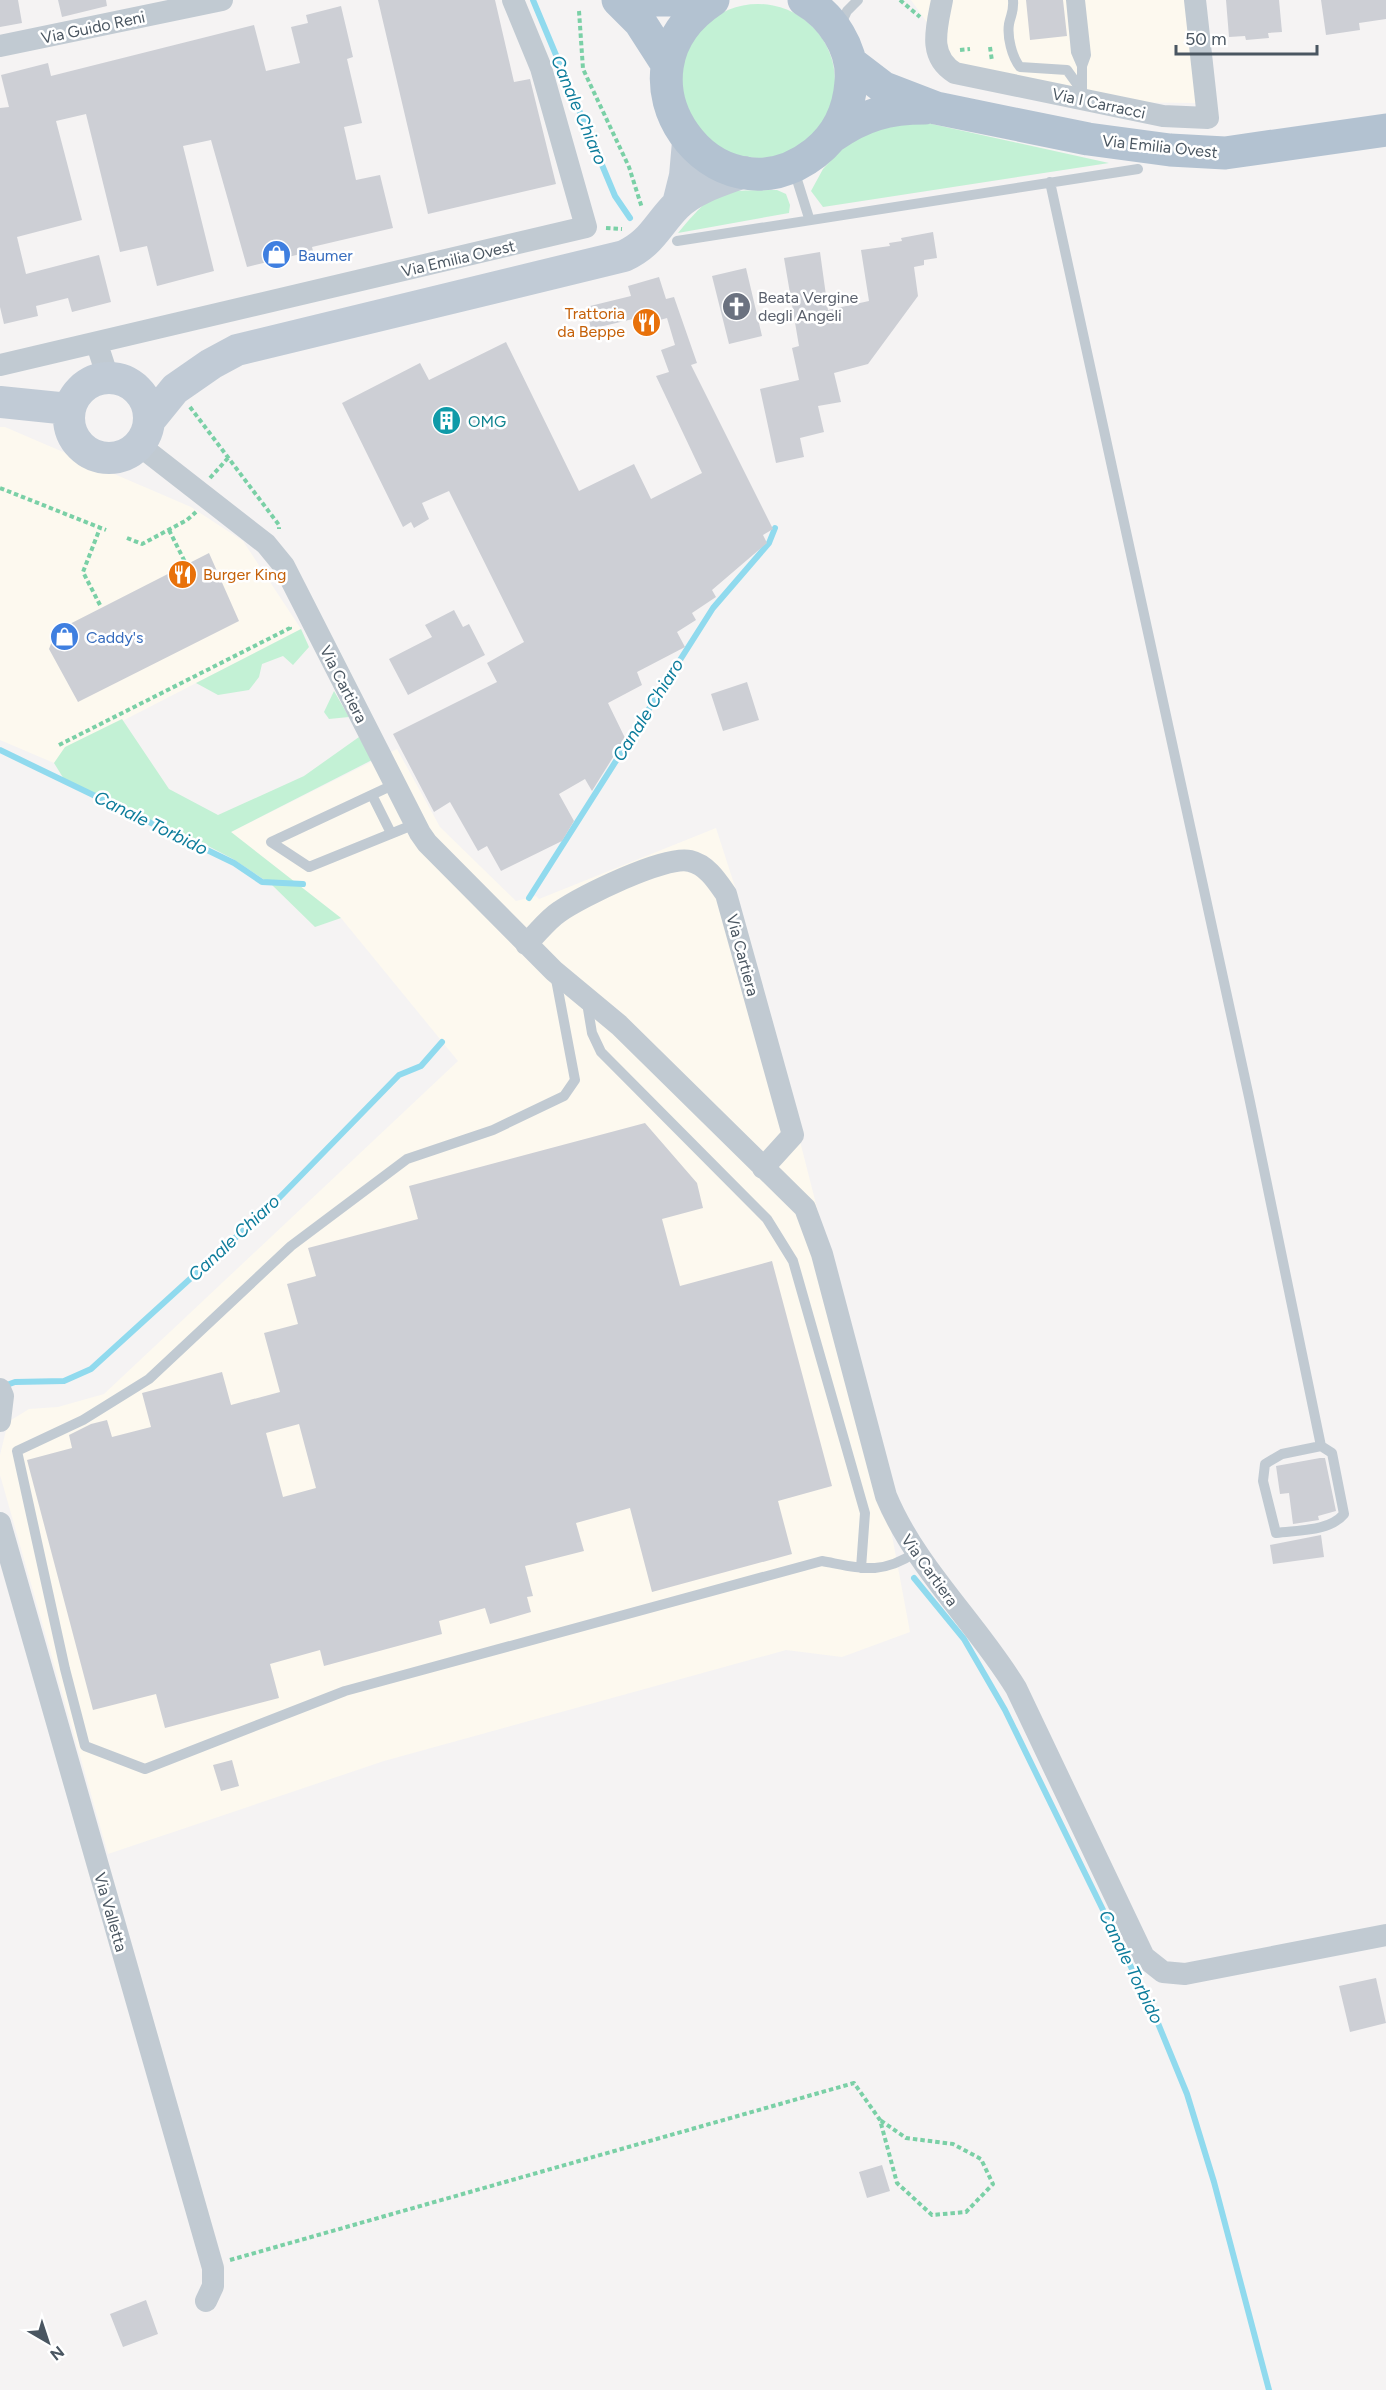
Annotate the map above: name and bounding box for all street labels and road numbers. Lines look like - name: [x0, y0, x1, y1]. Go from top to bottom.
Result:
- street label: Via Guido Reni: [39, 7, 147, 48]
- street label: Via I Carracci: [1051, 84, 1147, 123]
- street label: Via Emilia Ovest: [1101, 131, 1219, 162]
- street label: Via Emilia Ovest: [400, 236, 517, 281]
- street label: Via Cartiera: [316, 642, 371, 726]
- street label: Via Cartiera: [722, 912, 763, 998]
- street label: Via Cartiera: [897, 1531, 962, 1610]
- street label: Via Valletta: [90, 1870, 131, 1954]

